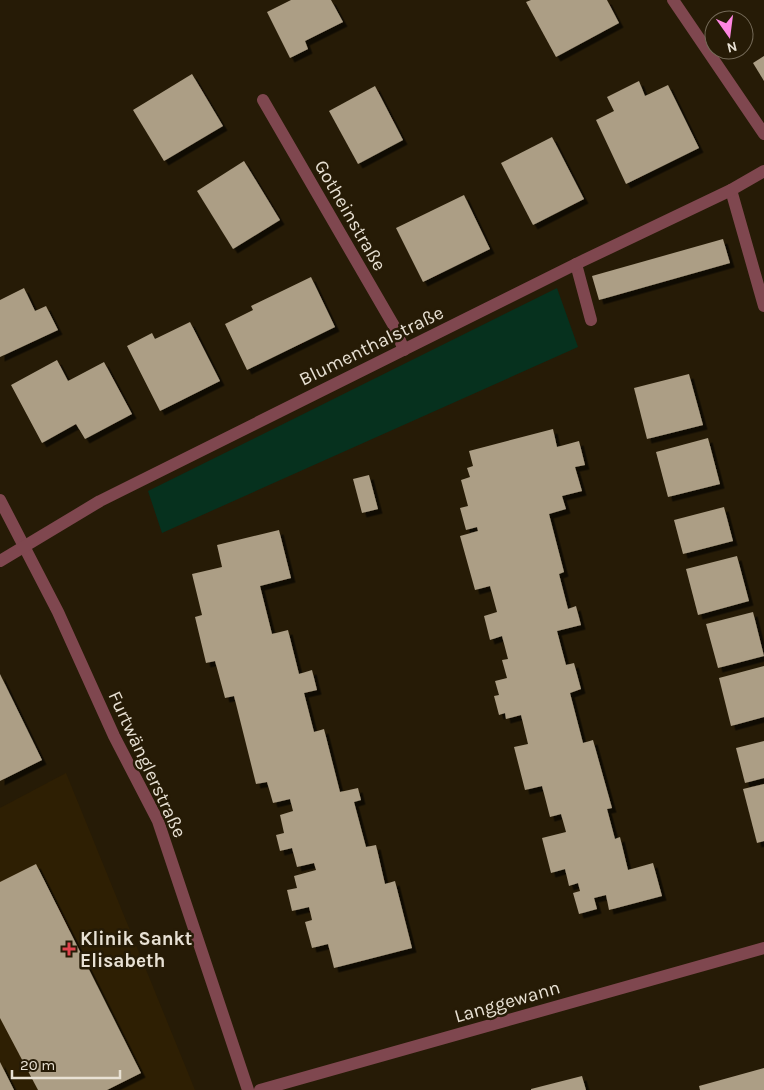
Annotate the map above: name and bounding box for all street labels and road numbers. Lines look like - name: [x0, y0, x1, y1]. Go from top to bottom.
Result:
- street label: Gotheinstraße: [310, 156, 391, 275]
- street label: Blumenthalstraße: [296, 301, 447, 390]
- street label: Furtwänglerstraße: [103, 688, 191, 841]
- street label: Langgewann: [452, 976, 563, 1028]

